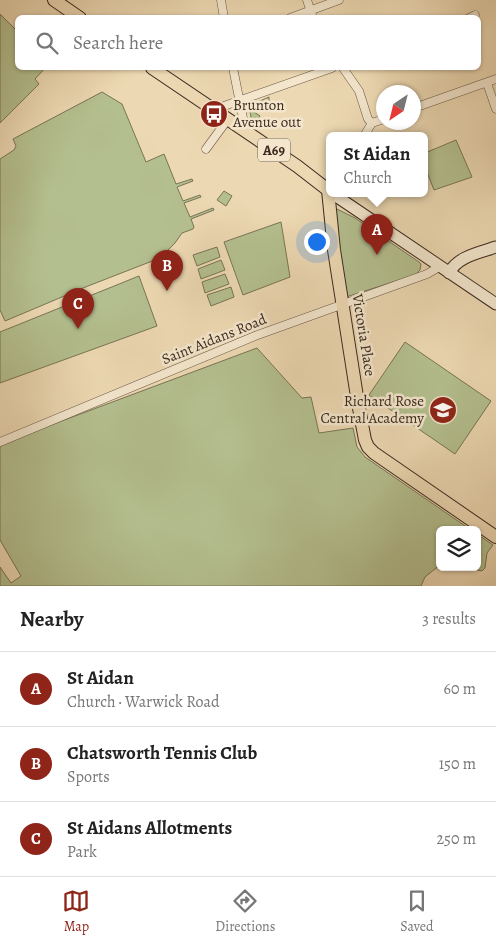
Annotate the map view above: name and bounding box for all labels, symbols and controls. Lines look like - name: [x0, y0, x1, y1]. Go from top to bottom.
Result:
- search box: [15, 15, 481, 70]
- icon: search: [33, 29, 61, 57]
- text: Search here: [73, 30, 163, 56]
- north arrow: [376, 85, 421, 130]
- place label: Brunton Avenue out: [232, 95, 301, 132]
- bus stop icon: Brunton Avenue out: [199, 99, 229, 129]
- popup: [326, 132, 428, 197]
- road number: A69: [258, 138, 290, 162]
- text: St Aidan: [344, 141, 410, 167]
- text: Church: [344, 167, 392, 189]
- pin: A: [361, 214, 393, 255]
- your location: [304, 229, 330, 255]
- pin: B: [151, 250, 183, 291]
- pin: C: [62, 288, 94, 329]
- street label: Victoria Place: [347, 291, 380, 378]
- street label: Saint Aidans Road: [159, 309, 270, 369]
- place label: Richard Rose Central Academy: [320, 391, 424, 428]
- school or university icon: Richard Rose Central Academy: [428, 395, 458, 425]
- map controls: [436, 526, 481, 571]
- button: layers: [436, 526, 481, 571]
- text: Nearby: [20, 605, 83, 633]
- text: 3 results: [422, 608, 476, 630]
- text: St Aidan: [67, 665, 134, 691]
- text: A: [31, 678, 41, 700]
- text: 60 m: [444, 678, 476, 700]
- text: Church · Warwick Road: [67, 691, 219, 713]
- text: Chatsworth Tennis Club: [67, 740, 257, 766]
- text: B: [31, 753, 41, 775]
- text: 150 m: [439, 753, 476, 775]
- text: Sports: [67, 766, 110, 788]
- text: St Aidans Allotments: [67, 815, 232, 841]
- text: C: [31, 828, 41, 850]
- text: 250 m: [437, 828, 476, 850]
- text: Park: [67, 841, 97, 863]
- tab: Map: [62, 887, 90, 936]
- tab: Directions: [215, 887, 275, 936]
- tab: Saved: [400, 887, 434, 936]

